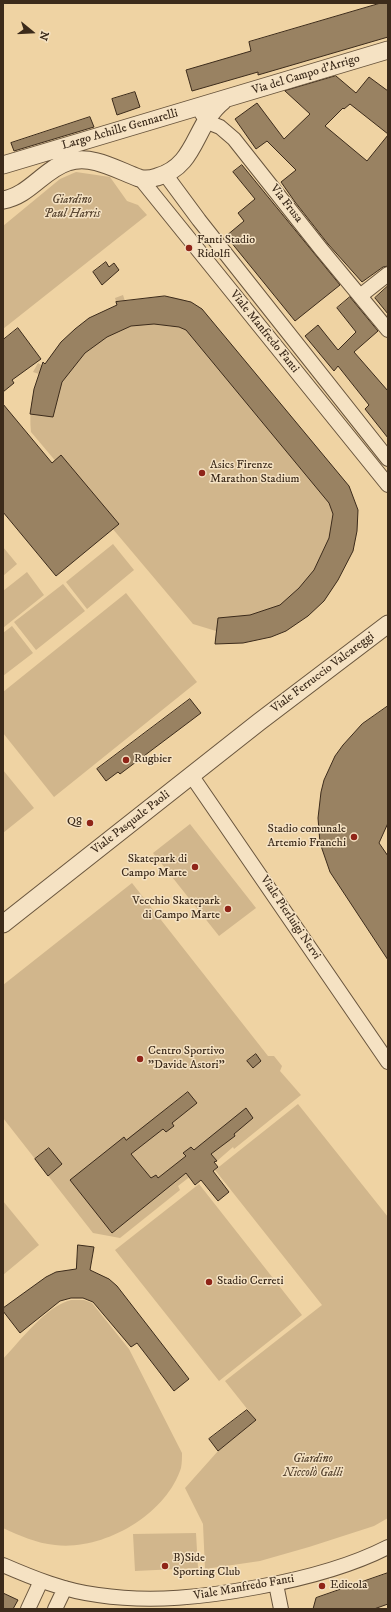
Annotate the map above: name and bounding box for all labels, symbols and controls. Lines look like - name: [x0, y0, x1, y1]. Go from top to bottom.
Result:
- north arrow: [12, 12, 52, 52]
- text: N: [35, 29, 51, 42]
- street label: Via del Campo d'Arrigo: [250, 52, 362, 98]
- street label: Largo Achille Gennarelli: [60, 107, 180, 153]
- street label: Via Frusa: [267, 182, 305, 226]
- park label: Giardino Paul Harris: [44, 194, 100, 222]
- place label: Fanti Stadio Ridolfi: [197, 234, 255, 262]
- marker: Fanti Stadio Ridolfi: [184, 243, 194, 253]
- street label: Viale Manfredo Fanti: [226, 288, 302, 376]
- place label: Asics Firenze Marathon Stadium: [210, 459, 299, 487]
- marker: Asics Firenze Marathon Stadium: [197, 468, 207, 478]
- street label: Viale Ferruccio Valcareggi: [269, 630, 377, 716]
- place label: Rugbier: [134, 753, 172, 767]
- marker: Rugbier: [121, 755, 131, 765]
- street label: Viale Pasquale Paoli: [89, 788, 173, 858]
- place label: Q8: [67, 816, 82, 830]
- marker: Q8: [85, 818, 95, 828]
- place label: Stadio comunale Artemio Franchi: [267, 823, 346, 851]
- marker: Stadio comunale Artemio Franchi: [349, 832, 359, 842]
- place label: Skatepark di Campo Marte: [121, 853, 187, 881]
- marker: Skatepark di Campo Marte: [190, 862, 200, 872]
- street label: Viale Pierluigi Nervi: [257, 873, 323, 963]
- place label: Vecchio Skatepark di Campo Marte: [132, 895, 220, 923]
- marker: Vecchio Skatepark di Campo Marte: [223, 904, 233, 914]
- place label: Centro Sportivo "Davide Astori": [148, 1045, 225, 1073]
- marker: Centro Sportivo "Davide Astori": [135, 1054, 145, 1064]
- place label: Stadio Cerreti: [217, 1275, 284, 1289]
- marker: Stadio Cerreti: [204, 1277, 214, 1287]
- park label: Giardino Niccolò Galli: [283, 1453, 343, 1481]
- place label: B)Side Sporting Club: [173, 1552, 240, 1580]
- marker: B)Side Sporting Club: [160, 1561, 170, 1571]
- street label: Viale Manfredo Fanti: [193, 1572, 295, 1604]
- place label: Edicola: [330, 1579, 367, 1593]
- marker: Edicola: [317, 1581, 327, 1591]

